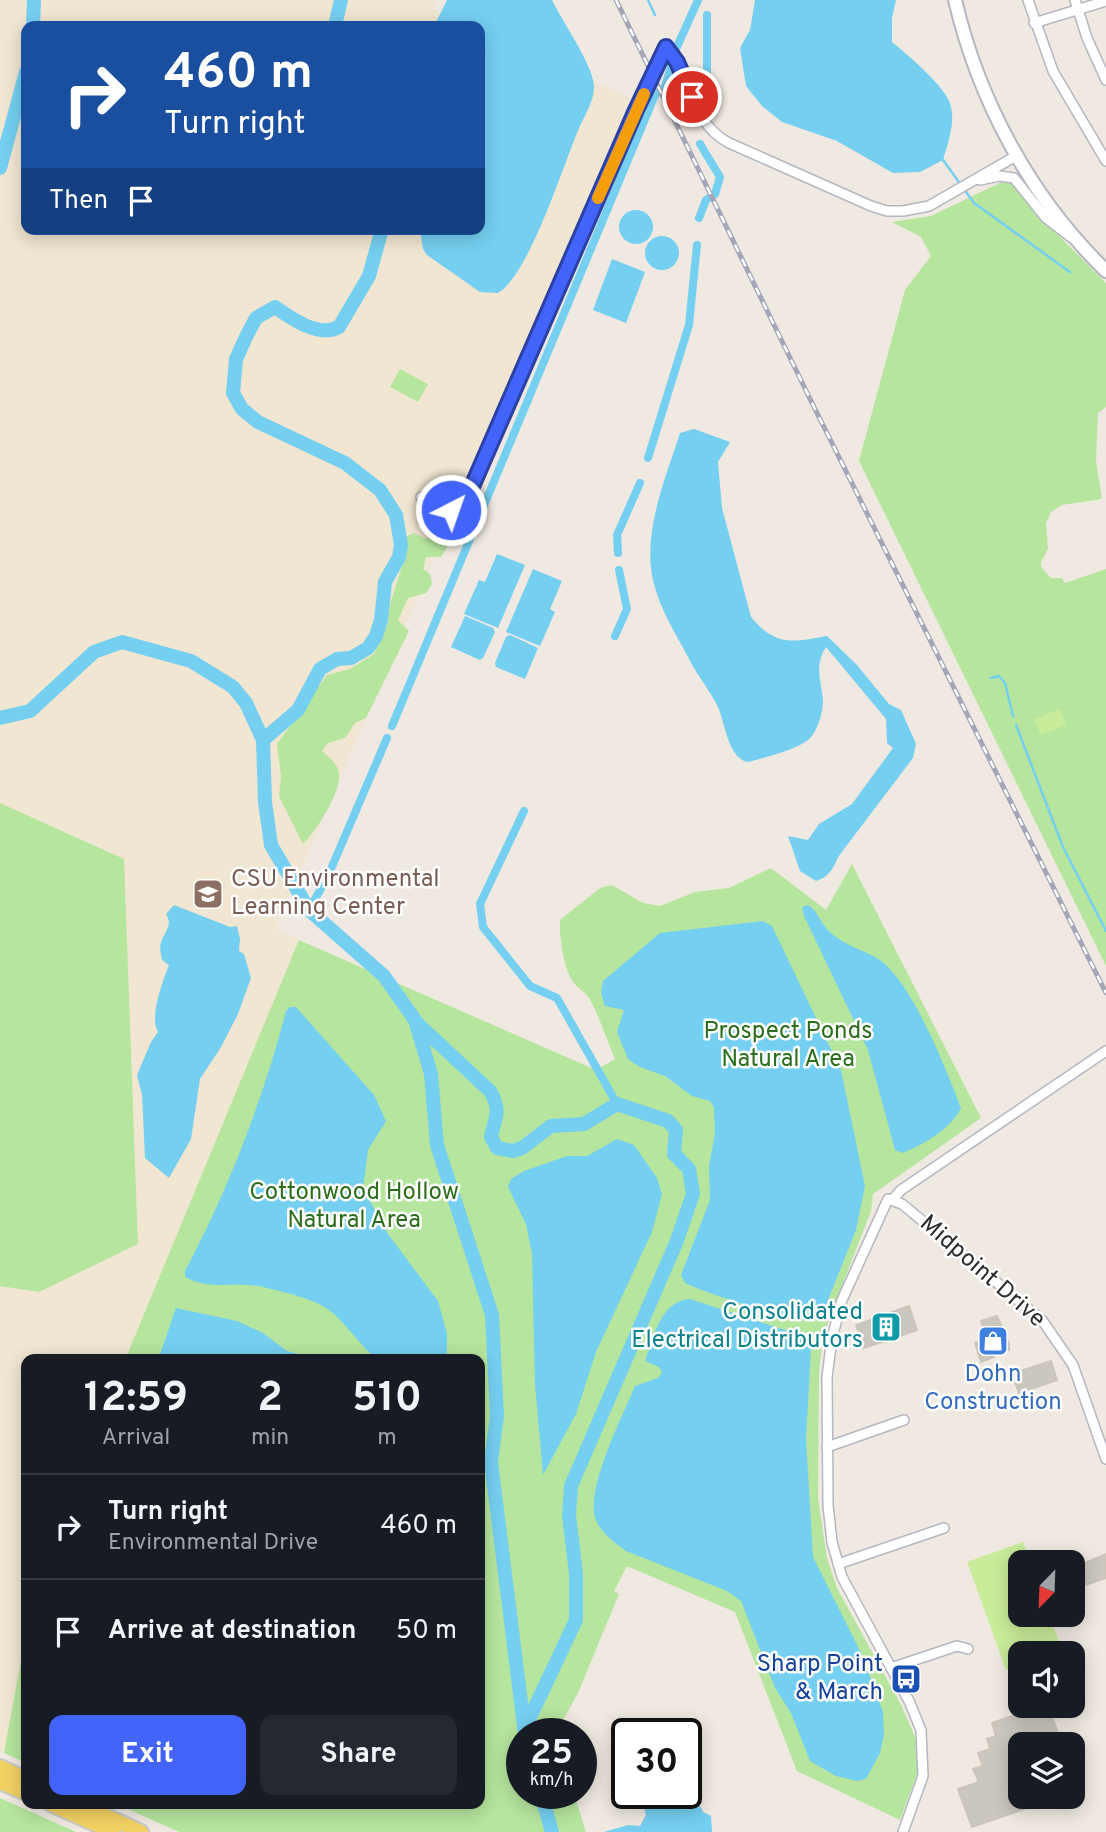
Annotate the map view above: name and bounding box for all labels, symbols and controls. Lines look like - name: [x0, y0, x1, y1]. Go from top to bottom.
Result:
- text: 460 m: [164, 44, 313, 106]
- icon: right: [49, 49, 140, 140]
- pin: [662, 67, 722, 127]
- icon: arrive: [673, 78, 711, 116]
- text: Turn right: [164, 105, 306, 145]
- icon: arrive: [122, 182, 160, 220]
- text: Then: [49, 185, 108, 218]
- position arrow: [414, 473, 488, 547]
- place label: CSU Environmental Learning Center: [231, 865, 440, 923]
- school or university icon: CSU Environmental Learning Center: [191, 877, 225, 911]
- park label: Prospect Ponds Natural Area: [703, 1017, 873, 1075]
- park label: Cottonwood Hollow Natural Area: [249, 1178, 459, 1236]
- street label: Midpoint Drive: [913, 1209, 1051, 1335]
- place label: Consolidated Electrical Distributors: [631, 1298, 863, 1356]
- building icon: Consolidated Electrical Distributors: [869, 1310, 903, 1344]
- shop icon: Dohn Construction: [976, 1324, 1010, 1358]
- place label: Dohn Construction: [924, 1360, 1062, 1418]
- text: 12:59: [84, 1373, 188, 1426]
- text: 2: [257, 1373, 283, 1426]
- text: 510: [352, 1373, 422, 1426]
- text: Arrival: [102, 1424, 170, 1453]
- text: min: [251, 1424, 289, 1453]
- text: m: [377, 1424, 397, 1453]
- text: Turn right: [108, 1496, 228, 1529]
- icon: right: [49, 1508, 87, 1546]
- text: 460 m: [381, 1510, 457, 1543]
- text: Environmental Drive: [108, 1529, 318, 1558]
- north arrow: [1008, 1550, 1085, 1628]
- map controls: [1008, 1550, 1085, 1809]
- icon: arrive: [49, 1613, 87, 1651]
- text: Arrive at destination: [108, 1615, 356, 1648]
- text: 50 m: [396, 1615, 457, 1648]
- button: sound: [1008, 1641, 1085, 1718]
- place label: Sharp Point & March: [757, 1650, 883, 1708]
- bus stop icon: Sharp Point & March: [889, 1662, 923, 1696]
- button: Exit: [49, 1715, 246, 1795]
- button: Share: [260, 1715, 457, 1795]
- speed limit sign: 30: [611, 1718, 702, 1809]
- text: 25: [530, 1732, 573, 1776]
- button: layers: [1008, 1732, 1085, 1809]
- text: km/h: [530, 1769, 573, 1792]

